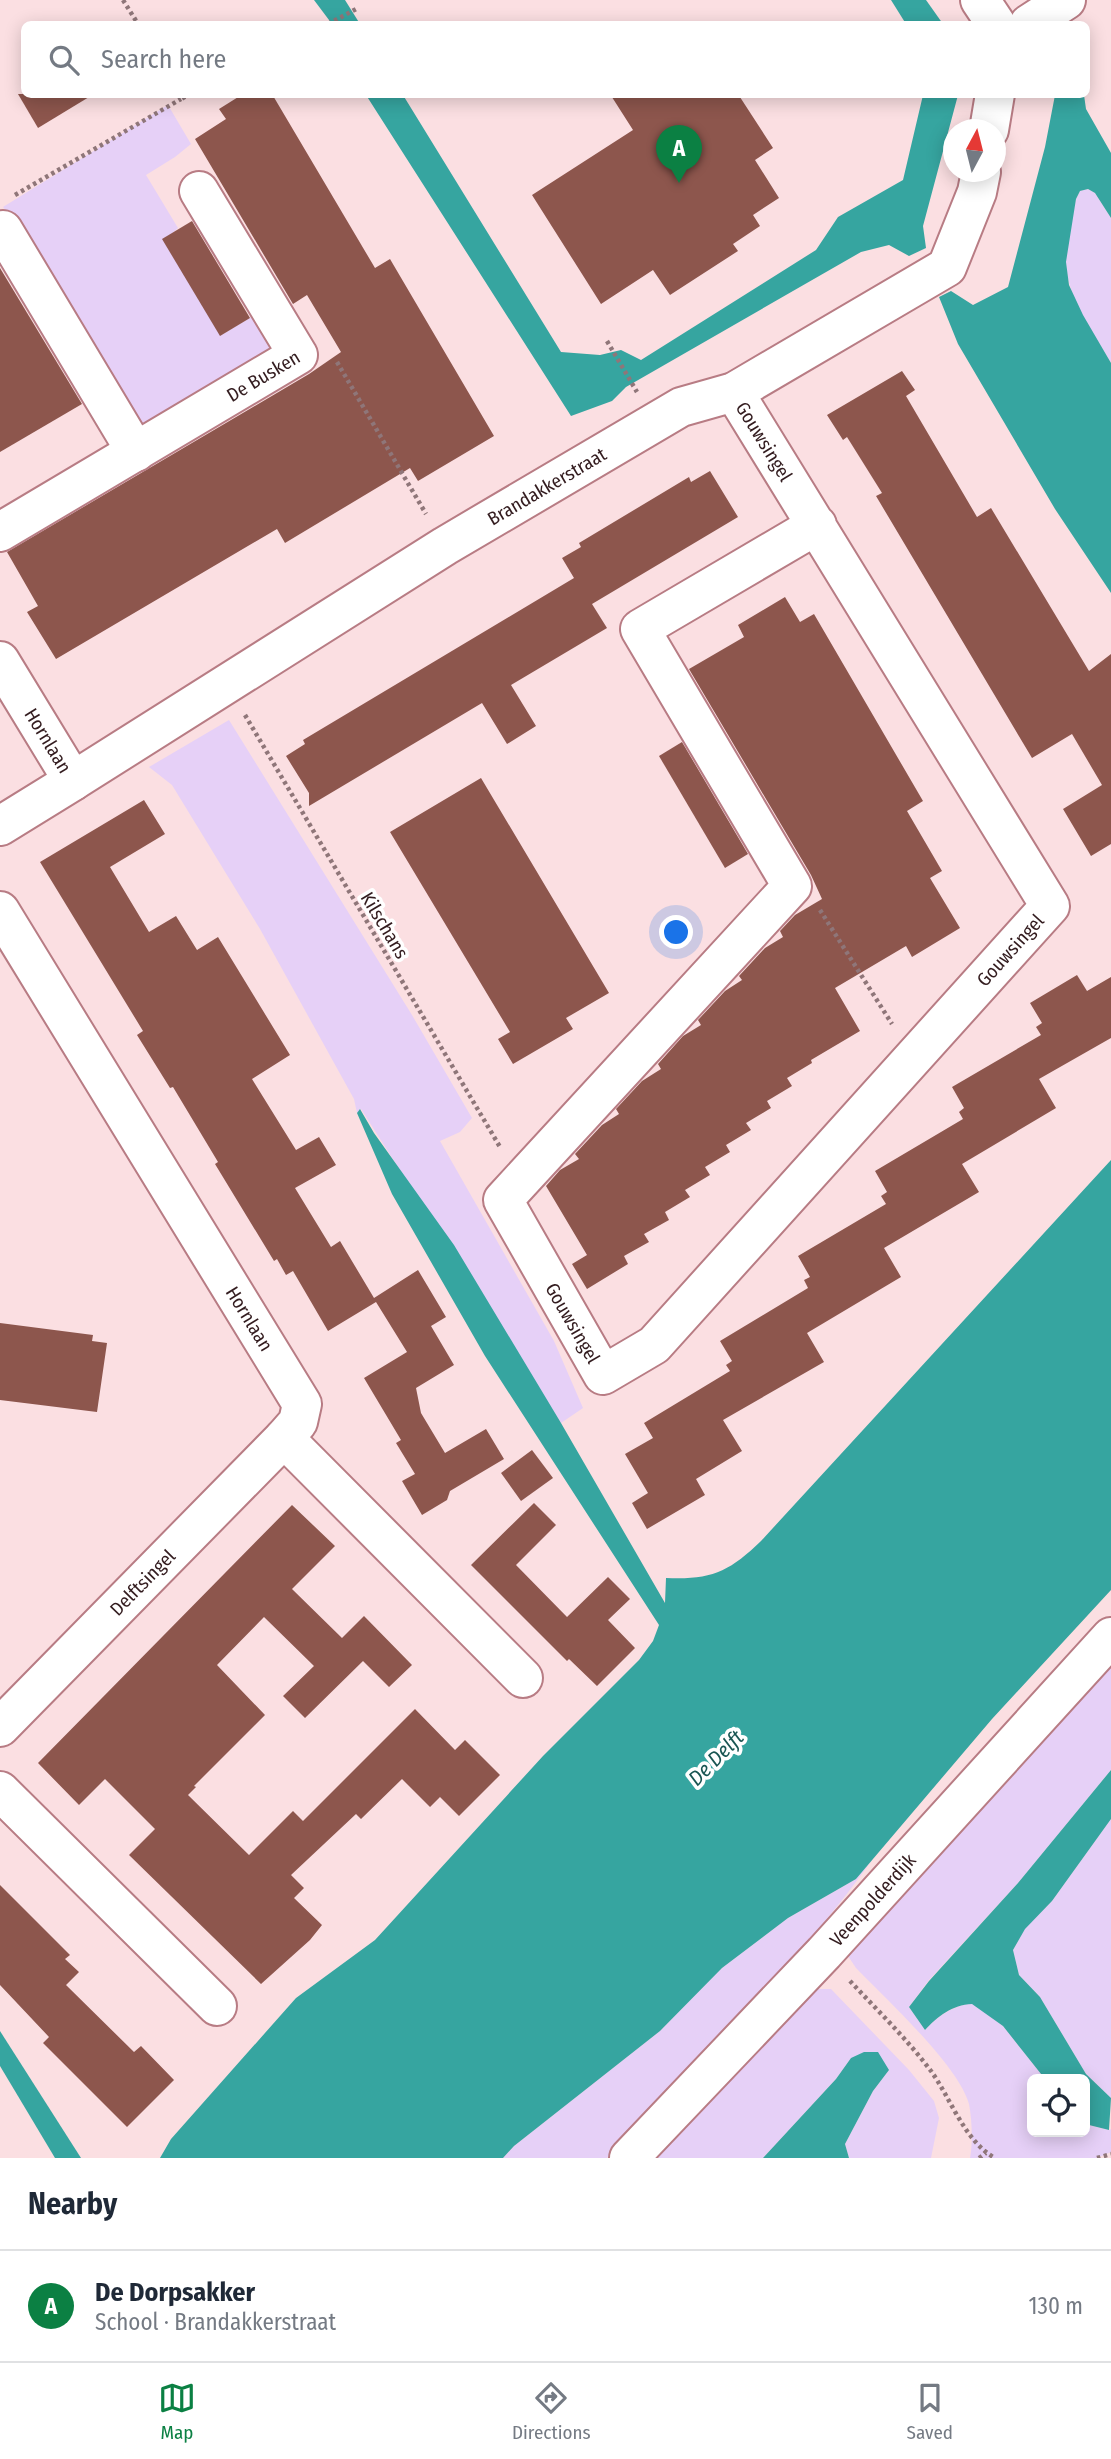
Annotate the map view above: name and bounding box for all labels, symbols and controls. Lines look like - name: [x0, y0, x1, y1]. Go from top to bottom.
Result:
- search box: [21, 21, 1090, 98]
- icon: search: [45, 41, 83, 79]
- text: Search here: [101, 44, 226, 75]
- north arrow: [943, 119, 1006, 182]
- pin: A: [656, 125, 702, 183]
- street label: De Busken: [222, 345, 304, 407]
- street label: Gouwsingel: [731, 398, 797, 486]
- street label: Brandakkerstraat: [483, 442, 611, 530]
- street label: Hornlaan: [19, 704, 76, 777]
- street label: Kilschans: [356, 888, 413, 963]
- street label: Gouwsingel: [972, 909, 1049, 991]
- your location: [659, 915, 693, 949]
- street label: Gouwsingel: [540, 1279, 605, 1368]
- street label: Hornlaan: [221, 1282, 278, 1355]
- street label: Delftsingel: [105, 1545, 180, 1620]
- water label: De Delft: [683, 1725, 749, 1791]
- street label: Veenpolderdijk: [825, 1849, 921, 1951]
- map controls: [1027, 2074, 1090, 2137]
- button: locate: [1027, 2074, 1090, 2137]
- text: Nearby: [28, 2186, 117, 2222]
- text: De Dorpsakker: [95, 2277, 255, 2308]
- text: A: [45, 2292, 57, 2320]
- text: 130 m: [1029, 2292, 1083, 2320]
- text: School · Brandakkerstraat: [95, 2308, 336, 2336]
- tab: Map: [158, 2379, 196, 2444]
- tab: Directions: [512, 2379, 591, 2444]
- tab: Saved: [907, 2379, 953, 2444]

